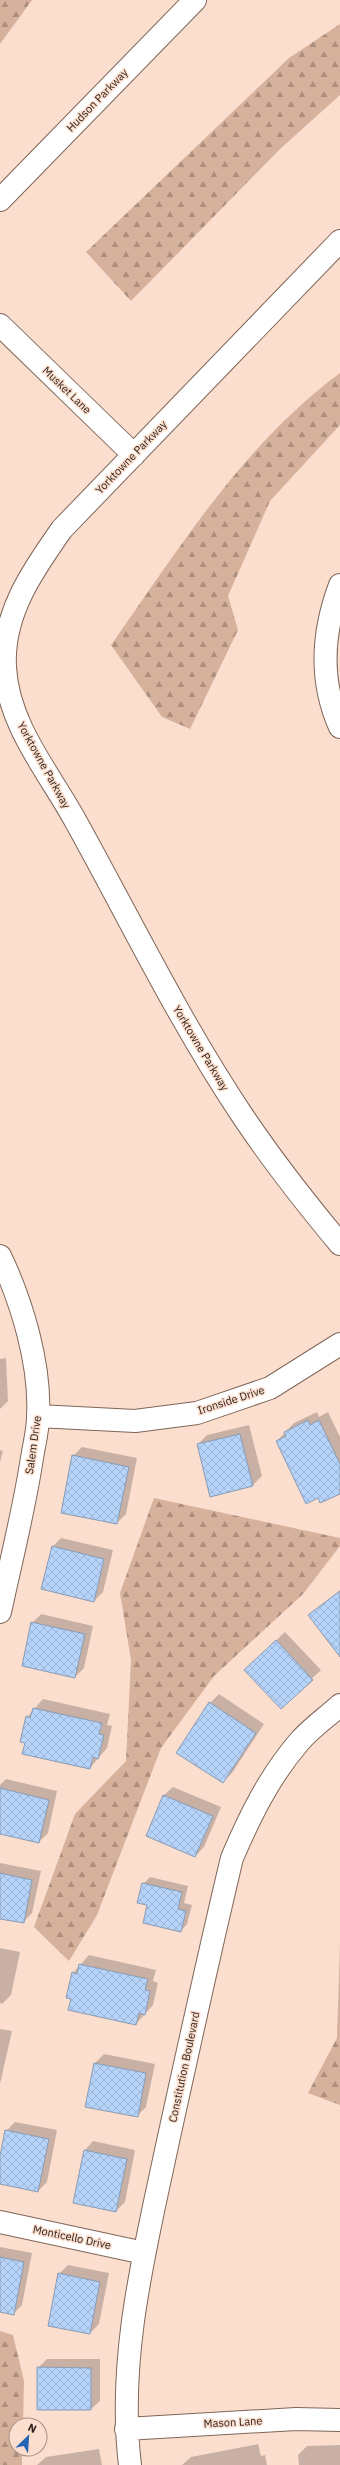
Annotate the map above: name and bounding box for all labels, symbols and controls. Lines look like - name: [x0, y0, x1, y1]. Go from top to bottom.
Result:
- street label: Hudson Parkway: [63, 65, 131, 135]
- street label: Musket Lane: [40, 363, 94, 417]
- street label: Yorktowne Parkway: [92, 417, 170, 497]
- street label: Yorktowne Parkway: [14, 719, 74, 811]
- street label: Yorktowne Parkway: [170, 1003, 232, 1094]
- street label: Ironside Drive: [196, 1383, 266, 1417]
- street label: Salem Drive: [22, 1415, 44, 1475]
- street label: Constitution Boulevard: [165, 2010, 203, 2124]
- street label: Monticello Drive: [32, 2222, 112, 2252]
- street label: Mason Lane: [203, 2413, 263, 2431]
- north arrow: [8, 2417, 48, 2457]
- text: N: [26, 2420, 39, 2436]

